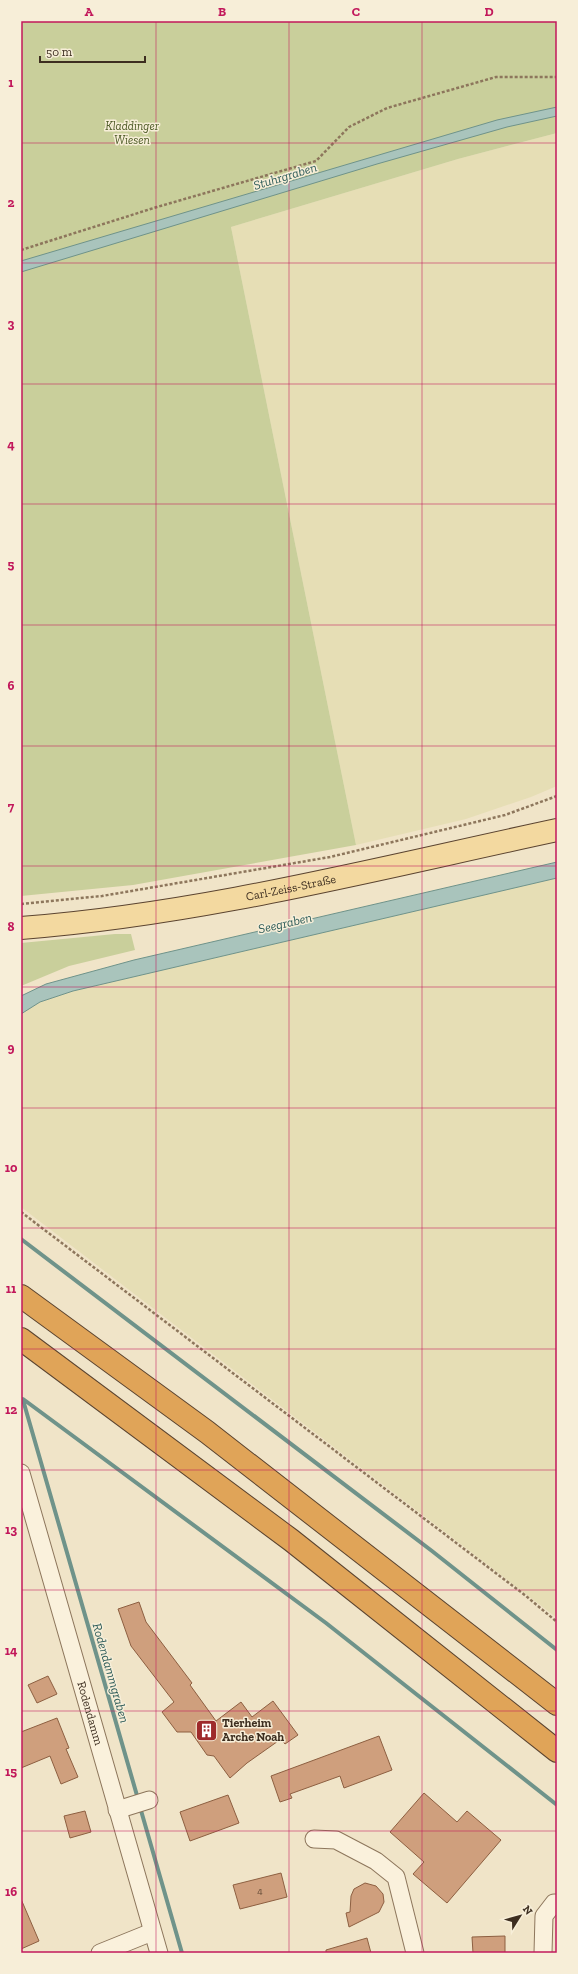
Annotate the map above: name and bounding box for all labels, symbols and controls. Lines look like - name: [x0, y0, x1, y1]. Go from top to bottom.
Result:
- text: A: [85, 4, 94, 19]
- text: B: [218, 4, 226, 19]
- text: C: [352, 4, 360, 19]
- text: D: [484, 4, 494, 19]
- scale bar: [40, 38, 145, 64]
- text: 50 m: [46, 45, 73, 59]
- text: 1: [8, 75, 14, 90]
- park label: Kladdinger Wiesen: [105, 119, 160, 147]
- water label: Stuhrgraben: [251, 159, 319, 193]
- text: 2: [8, 195, 15, 210]
- text: 3: [8, 316, 15, 331]
- text: 4: [7, 437, 15, 452]
- text: 5: [8, 557, 15, 572]
- text: 6: [8, 678, 15, 693]
- text: 7: [8, 799, 15, 814]
- street label: Carl-Zeiss-Straße: [245, 872, 337, 904]
- water label: Seegraben: [257, 909, 314, 936]
- text: 8: [7, 919, 15, 934]
- text: 9: [8, 1040, 15, 1055]
- text: 10: [5, 1160, 18, 1175]
- text: 11: [6, 1281, 17, 1296]
- text: 12: [5, 1402, 17, 1417]
- text: 13: [5, 1522, 17, 1537]
- water label: Rodendammgraben: [89, 1621, 133, 1725]
- text: 14: [5, 1643, 18, 1658]
- street label: Rodendamm: [73, 1679, 105, 1747]
- place label: Tierheim Arche Noah: [222, 1716, 284, 1744]
- building icon: Tierheim Arche Noah: [193, 1717, 219, 1743]
- text: 15: [5, 1764, 17, 1779]
- text: 16: [5, 1884, 17, 1899]
- house number: 4: [257, 1885, 263, 1897]
- north arrow: [500, 1896, 540, 1936]
- text: N: [520, 1903, 536, 1918]

